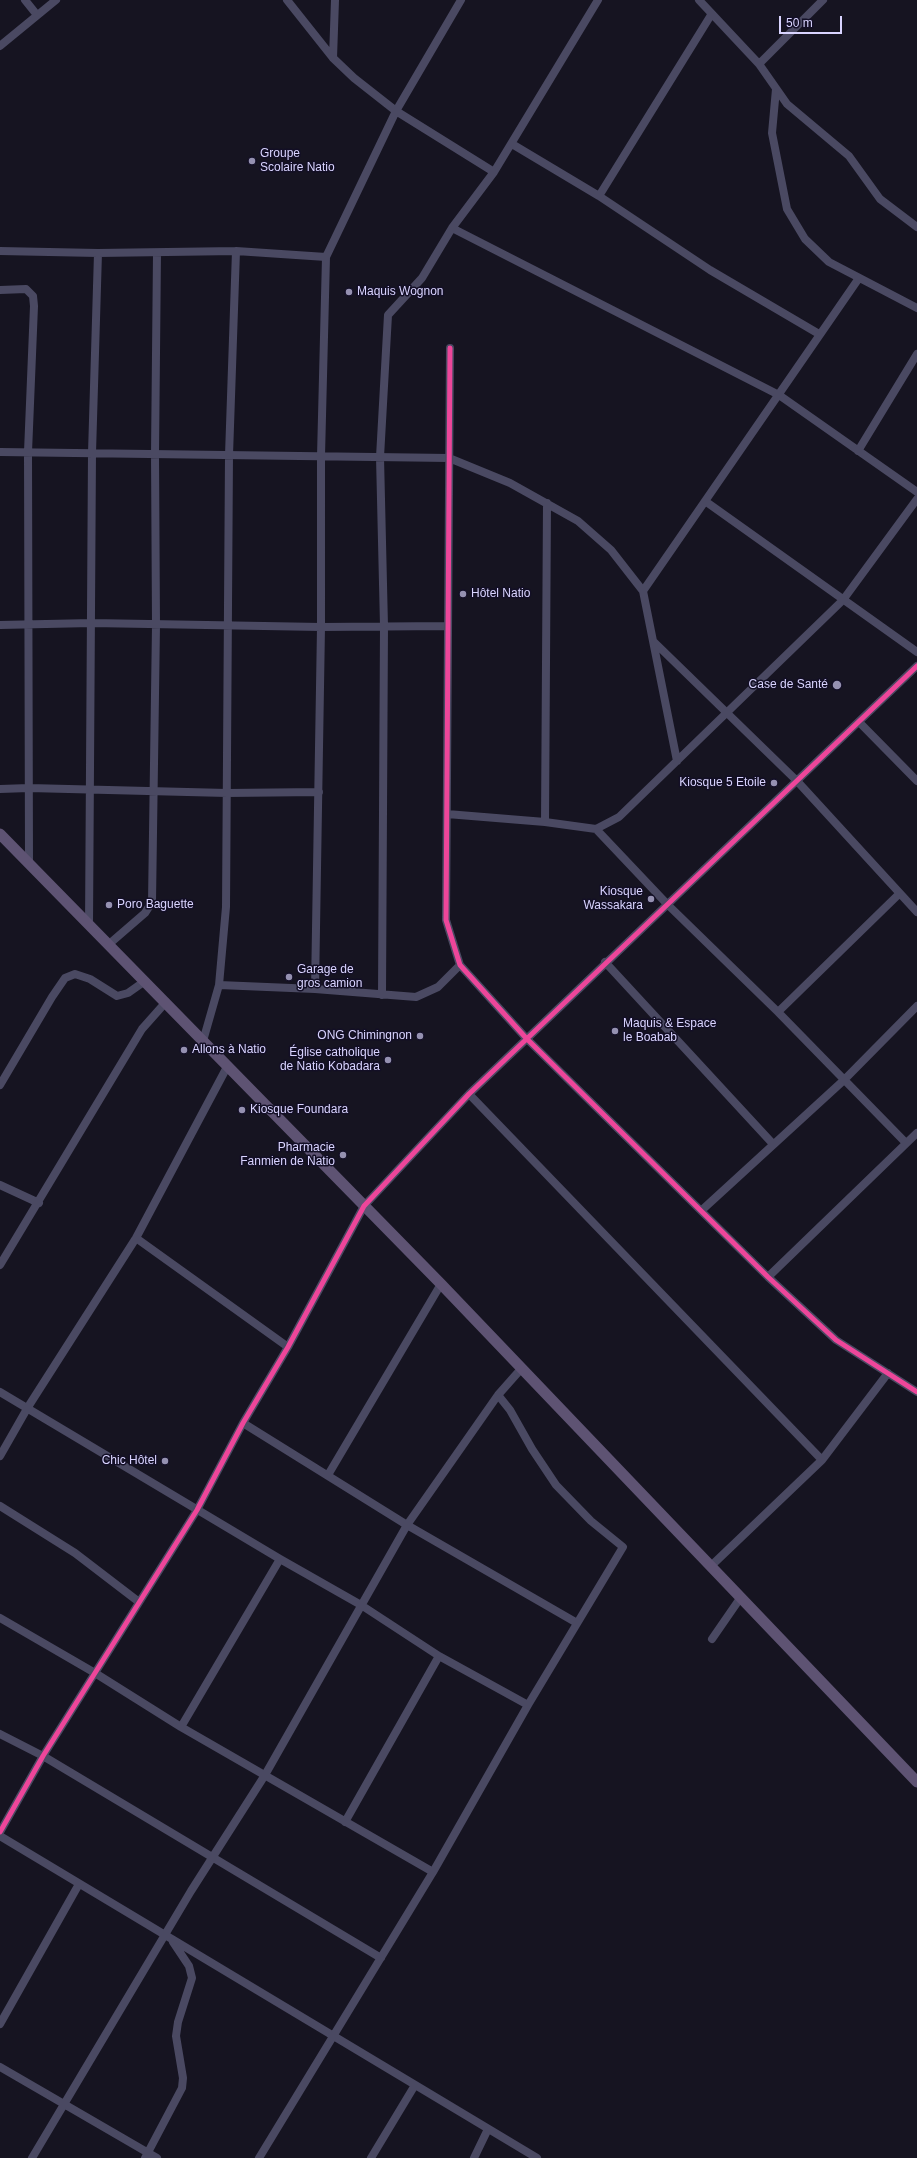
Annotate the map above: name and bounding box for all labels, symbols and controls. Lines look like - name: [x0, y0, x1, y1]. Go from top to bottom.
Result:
- scale bar: [781, 8, 844, 34]
- text: 50 m: [786, 16, 813, 30]
- place label: Groupe Scolaire Natio: [260, 147, 335, 175]
- marker: Groupe Scolaire Natio: [247, 156, 257, 166]
- place label: Maquis Wognon: [357, 285, 443, 299]
- marker: Maquis Wognon: [344, 287, 354, 297]
- place label: Hôtel Natio: [471, 587, 530, 601]
- marker: Hôtel Natio: [458, 589, 468, 599]
- place label: Case de Santé: [749, 678, 828, 692]
- marker: Case de Santé: [831, 679, 843, 691]
- place label: Kiosque 5 Etoile: [679, 776, 766, 790]
- marker: Kiosque 5 Etoile: [769, 778, 779, 788]
- place label: Kiosque Wassakara: [583, 885, 643, 913]
- marker: Kiosque Wassakara: [646, 894, 656, 904]
- place label: Poro Baguette: [117, 898, 194, 912]
- marker: Poro Baguette: [104, 900, 114, 910]
- place label: Garage de gros camion: [297, 963, 362, 991]
- marker: Garage de gros camion: [284, 972, 294, 982]
- place label: Maquis & Espace le Boabab: [623, 1017, 716, 1045]
- marker: Maquis & Espace le Boabab: [610, 1026, 620, 1036]
- place label: ONG Chimingnon: [317, 1029, 412, 1043]
- marker: ONG Chimingnon: [415, 1031, 425, 1041]
- place label: Allons à Natio: [192, 1043, 266, 1057]
- marker: Allons à Natio: [179, 1045, 189, 1055]
- place label: Église catholique de Natio Kobadara: [280, 1046, 380, 1074]
- marker: Église catholique de Natio Kobadara: [383, 1055, 393, 1065]
- place label: Kiosque Foundara: [250, 1103, 348, 1117]
- marker: Kiosque Foundara: [237, 1105, 247, 1115]
- place label: Pharmacie Fanmien de Natio: [240, 1141, 335, 1169]
- marker: Pharmacie Fanmien de Natio: [338, 1150, 348, 1160]
- place label: Chic Hôtel: [102, 1454, 157, 1468]
- marker: Chic Hôtel: [160, 1456, 170, 1466]

